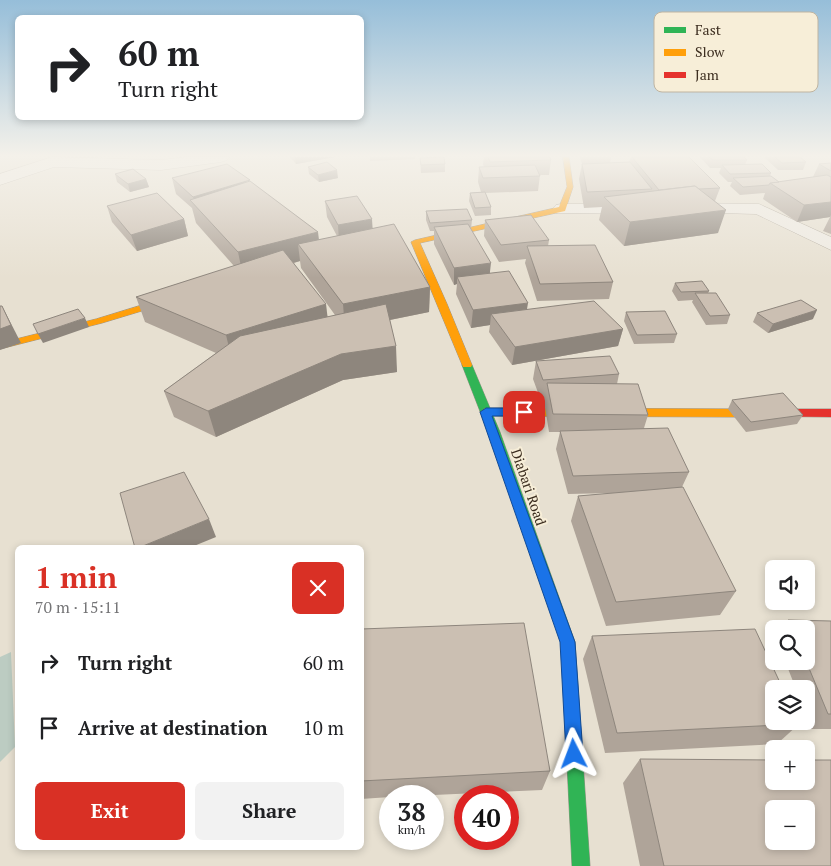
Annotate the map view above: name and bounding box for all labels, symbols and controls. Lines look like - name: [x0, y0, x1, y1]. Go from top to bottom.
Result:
- legend: [654, 12, 818, 92]
- text: Fast: [695, 20, 722, 39]
- text: 60 m: [118, 30, 199, 76]
- icon: right: [35, 35, 100, 100]
- text: Slow: [695, 42, 725, 61]
- text: Jam: [695, 65, 719, 84]
- text: Turn right: [118, 74, 218, 103]
- pin: [503, 391, 545, 433]
- icon: arrive: [510, 398, 538, 426]
- street label: Diabari Road: [507, 446, 551, 528]
- text: 1 min: [35, 557, 117, 597]
- map controls: [765, 560, 815, 850]
- button: sound: [765, 560, 815, 610]
- button: close: [292, 562, 344, 614]
- text: 70 m · 15:11: [35, 596, 121, 618]
- button: search: [765, 620, 815, 670]
- icon: right: [35, 649, 63, 677]
- text: Turn right: [78, 650, 172, 675]
- text: 60 m: [303, 650, 344, 675]
- button: layers: [765, 680, 815, 730]
- icon: arrive: [35, 714, 63, 742]
- text: Arrive at destination: [78, 715, 267, 740]
- text: 10 m: [303, 715, 344, 740]
- position arrow: [547, 727, 599, 779]
- button: +: [765, 740, 815, 790]
- button: Exit: [35, 782, 185, 840]
- button: Share: [195, 782, 344, 840]
- speed limit sign: 40: [454, 785, 519, 850]
- text: 38: [397, 795, 426, 828]
- button: −: [765, 800, 815, 850]
- text: km/h: [398, 822, 425, 837]

